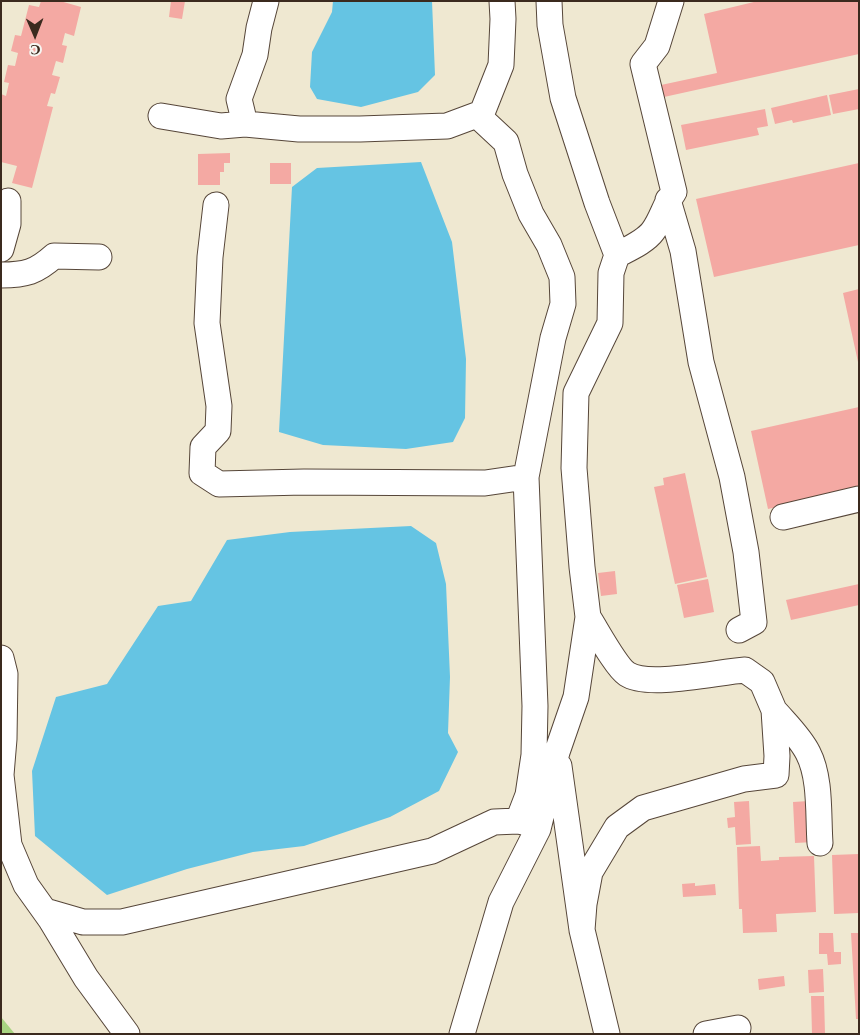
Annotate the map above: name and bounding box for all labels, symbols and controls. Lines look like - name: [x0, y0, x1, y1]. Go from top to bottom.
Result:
- north arrow: [10, 10, 60, 60]
- text: С: [30, 41, 40, 59]

